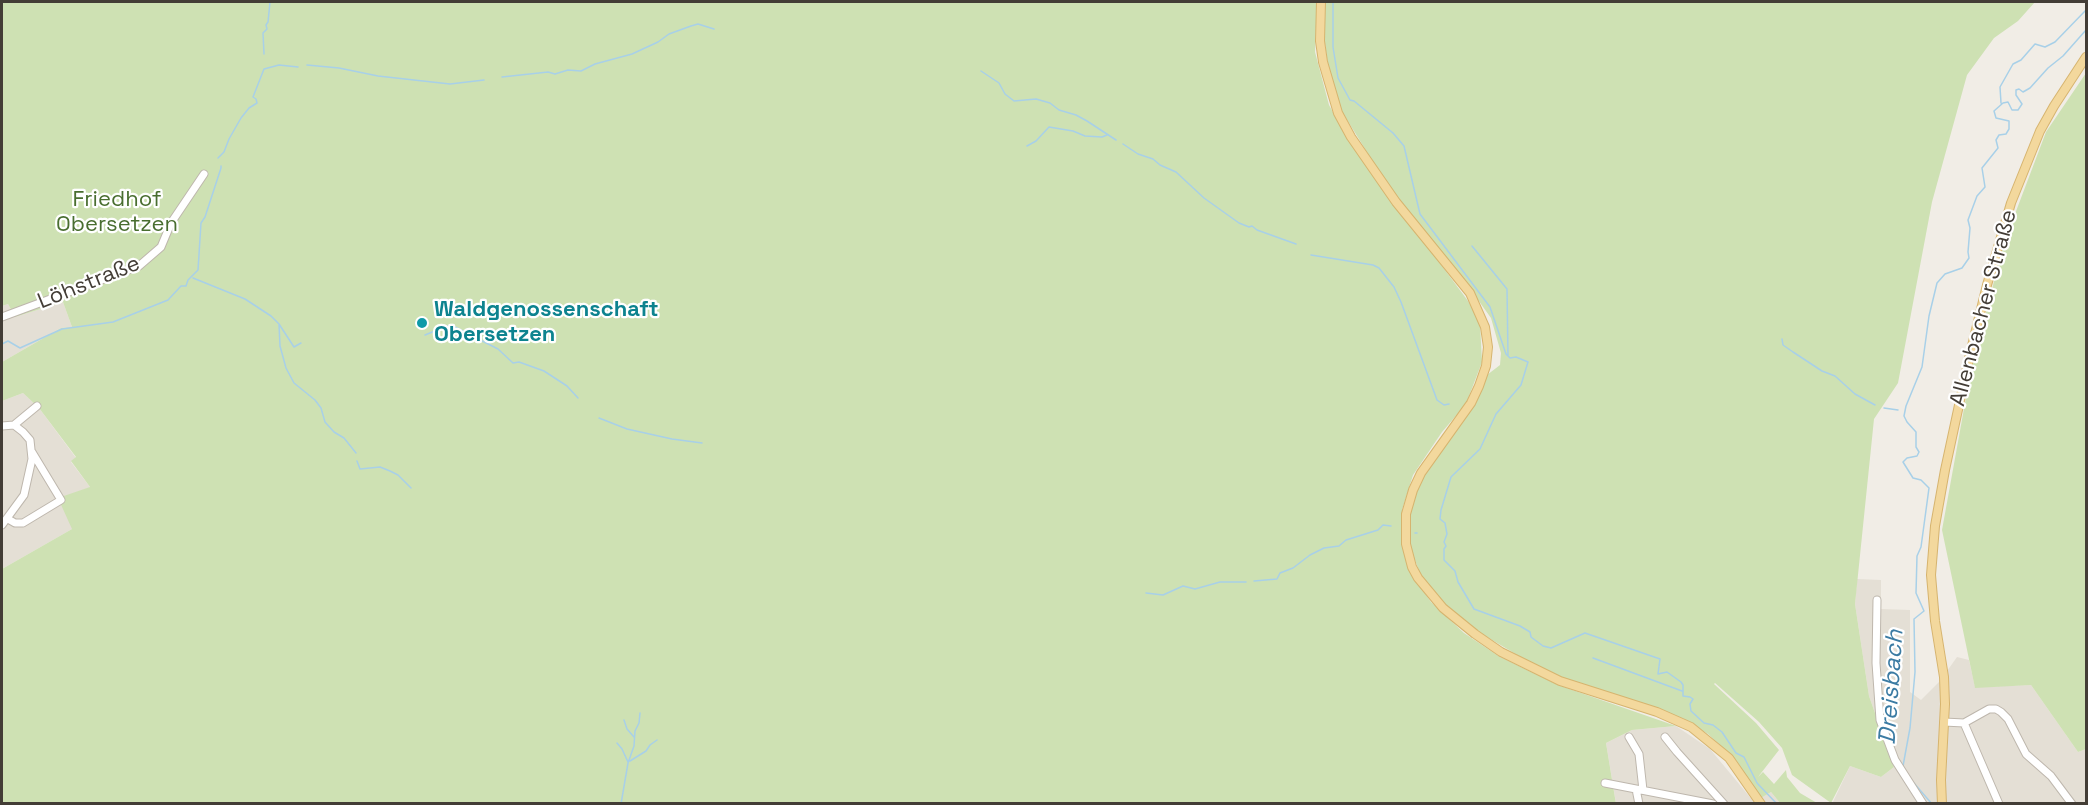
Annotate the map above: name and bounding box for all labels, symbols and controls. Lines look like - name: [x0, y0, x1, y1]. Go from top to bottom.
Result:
- park label: Friedhof Obersetzen: [56, 187, 178, 238]
- street label: Allenbacher Straße: [1945, 207, 2023, 409]
- street label: Löhstraße: [34, 251, 144, 315]
- place label: Waldgenossenschaft Obersetzen: [434, 297, 659, 348]
- marker: Waldgenossenschaft Obersetzen: [415, 316, 429, 330]
- water label: Dreisbach: [1874, 629, 1910, 745]

